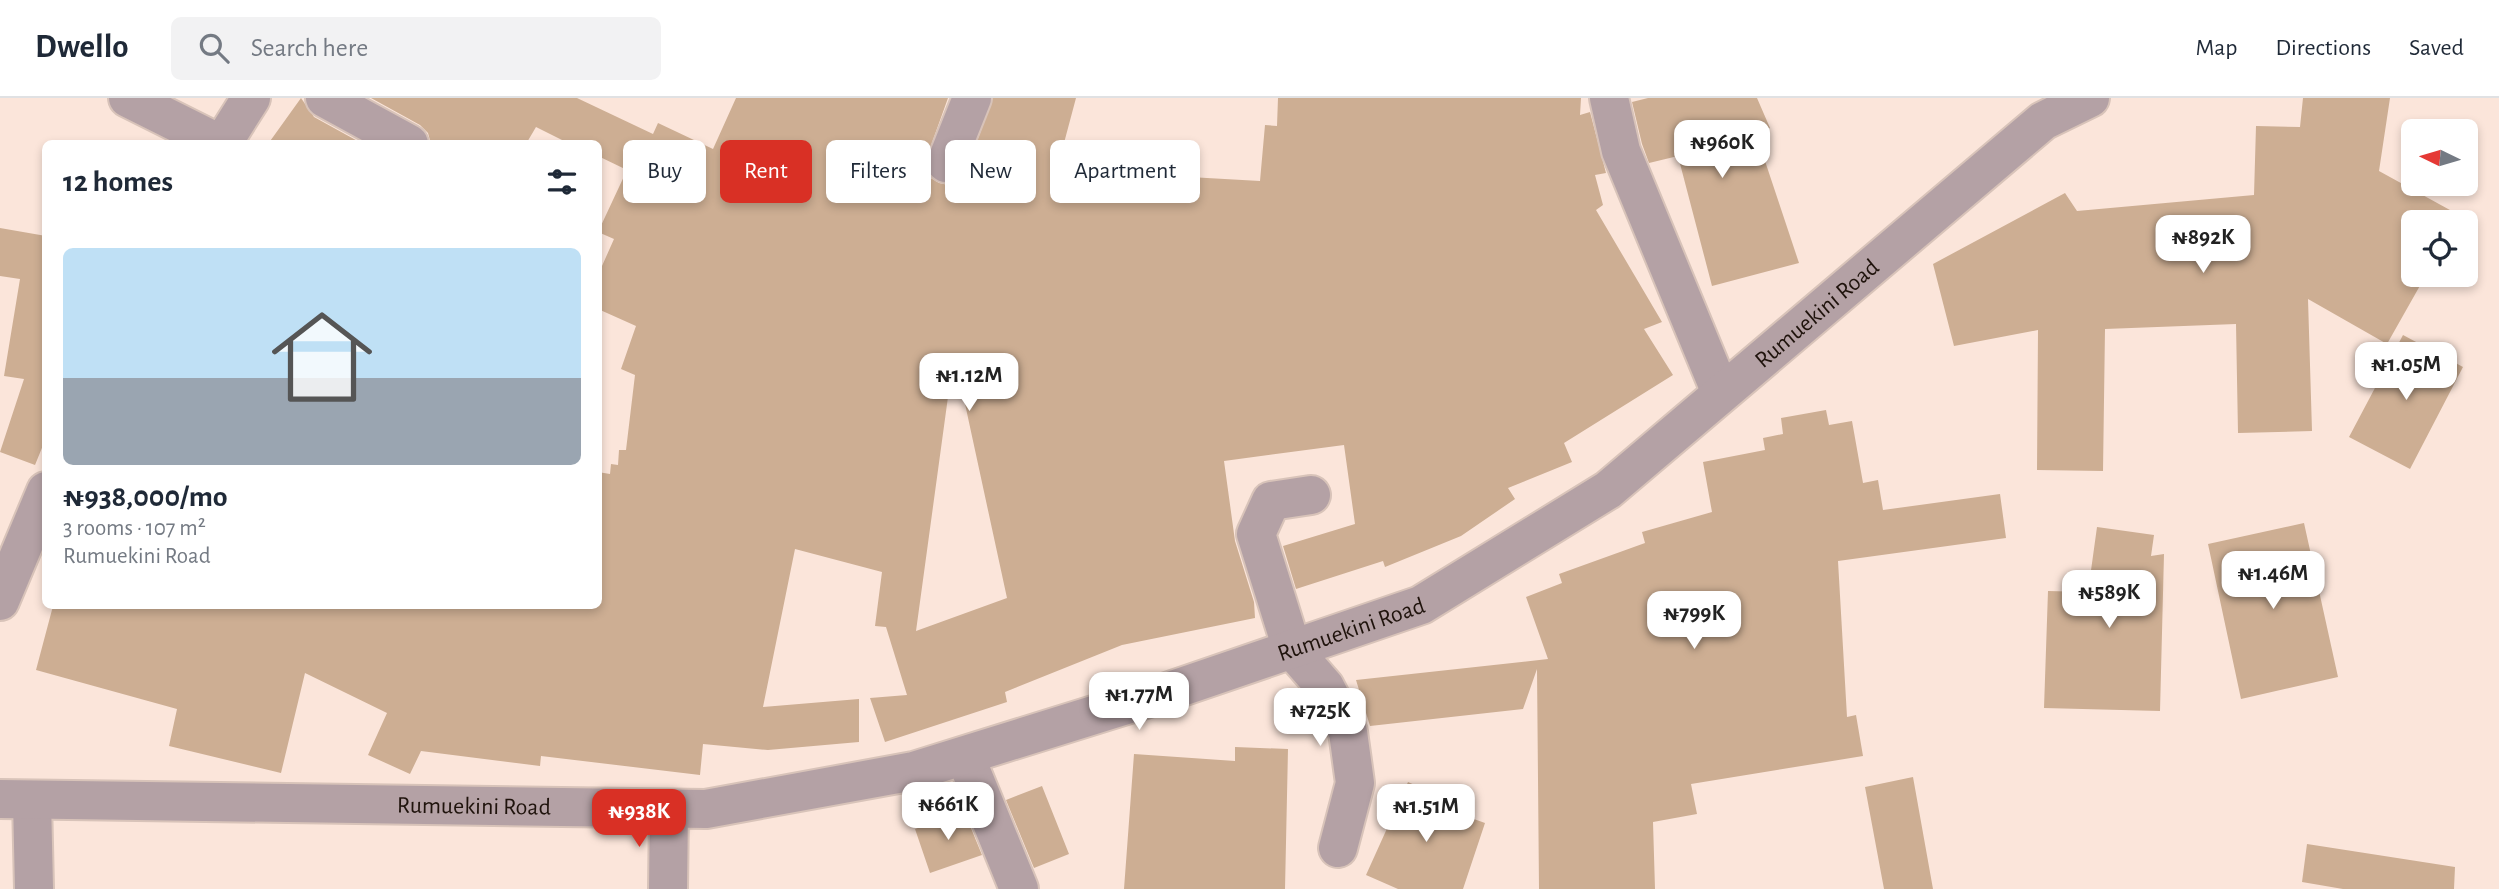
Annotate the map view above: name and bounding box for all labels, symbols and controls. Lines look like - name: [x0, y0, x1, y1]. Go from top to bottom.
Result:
- search box: [171, 17, 661, 80]
- icon: search: [195, 29, 233, 67]
- text: Dwello: [35, 31, 129, 64]
- text: Search here: [251, 35, 368, 61]
- text: Map: [2195, 36, 2237, 60]
- text: Directions: [2275, 36, 2371, 60]
- text: Saved: [2409, 36, 2464, 60]
- north arrow: [2401, 119, 2478, 196]
- map controls: [2401, 119, 2478, 287]
- pin: ₦960K: [1673, 120, 1771, 180]
- text: ₦960K: [1690, 131, 1754, 154]
- chip: Buy: [623, 140, 706, 203]
- chip: Rent: [720, 140, 812, 203]
- chip: Filters: [826, 140, 931, 203]
- chip: New: [945, 140, 1036, 203]
- chip: Apartment: [1050, 140, 1200, 203]
- icon: filters: [543, 163, 581, 201]
- text: 12 homes: [63, 167, 173, 197]
- button: locate: [2401, 210, 2478, 287]
- pin: ₦892K: [2154, 216, 2252, 275]
- text: ₦892K: [2172, 226, 2234, 249]
- street label: Rumuekini Road: [1751, 255, 1884, 373]
- icon: home: [259, 294, 385, 420]
- pin: ₦1.05M: [2349, 342, 2463, 402]
- text: ₦1.05M: [2371, 353, 2441, 376]
- pin: ₦1.12M: [912, 354, 1026, 413]
- text: ₦1.12M: [935, 364, 1003, 387]
- text: ₦938,000/mo: [63, 482, 228, 512]
- text: 3 rooms · 107 m²: [63, 517, 206, 540]
- text: Rumuekini Road: [63, 545, 211, 568]
- pin: ₦1.46M: [2216, 552, 2330, 611]
- text: ₦1.46M: [2238, 562, 2308, 585]
- pin: ₦589K: [2060, 570, 2158, 630]
- text: ₦589K: [2078, 581, 2140, 604]
- pin: ₦799K: [1645, 592, 1743, 651]
- street label: Rumuekini Road: [1274, 594, 1428, 666]
- text: ₦799K: [1663, 602, 1725, 625]
- pin: ₦1.77M: [1082, 672, 1196, 732]
- text: ₦1.77M: [1105, 683, 1173, 706]
- pin: ₦725K: [1271, 688, 1369, 748]
- text: ₦725K: [1290, 699, 1350, 722]
- pin: ₦661K: [899, 782, 997, 842]
- pin: ₦1.51M: [1369, 784, 1483, 844]
- pin: ₦938K: [590, 790, 688, 849]
- text: ₦661K: [918, 793, 978, 816]
- street label: Rumuekini Road: [397, 794, 551, 820]
- text: ₦1.51M: [1393, 795, 1459, 818]
- text: ₦938K: [608, 800, 670, 823]

